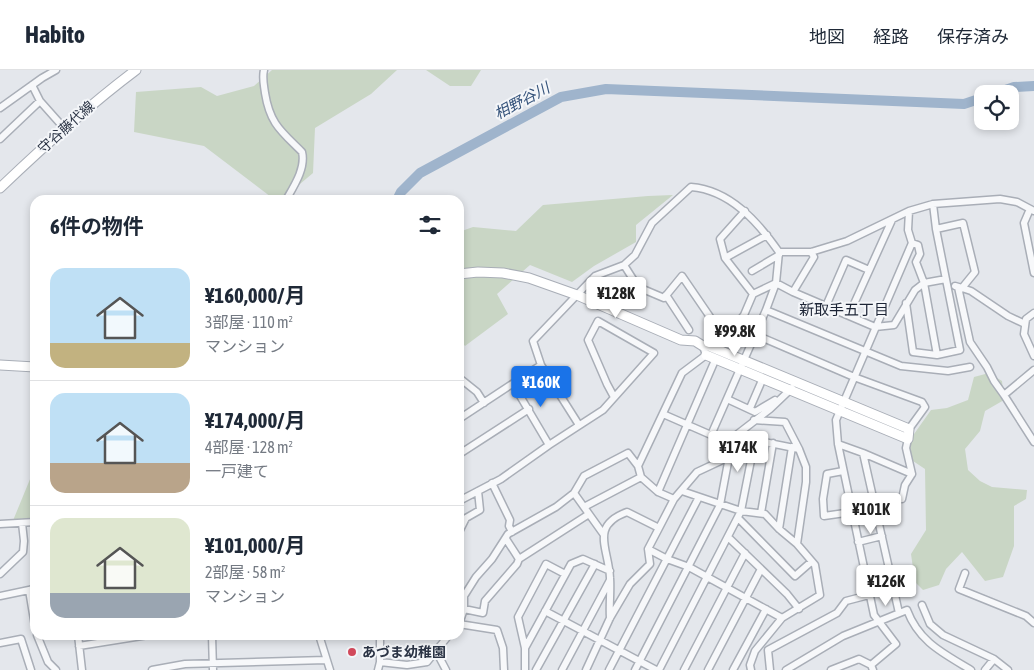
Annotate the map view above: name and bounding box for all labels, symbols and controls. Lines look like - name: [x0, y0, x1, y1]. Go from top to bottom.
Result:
- text: Habito: [25, 21, 85, 48]
- text: 地図: [809, 26, 845, 47]
- text: 経路: [873, 26, 909, 47]
- text: 保存済み: [937, 26, 1009, 47]
- water label: 相野谷川: [491, 78, 554, 122]
- map controls: [974, 85, 1019, 130]
- button: locate: [974, 85, 1019, 130]
- street label: 守谷藤代線: [35, 98, 97, 156]
- icon: filters: [416, 211, 444, 239]
- text: 6件の物件: [50, 214, 144, 238]
- pin: ¥128K: [581, 276, 651, 319]
- text: ¥160,000/月: [205, 283, 305, 307]
- text: ¥128K: [597, 284, 635, 302]
- icon: home: [90, 288, 150, 348]
- district label: 新取手五丁目: [799, 301, 889, 318]
- text: 3部屋 · 110 m²: [205, 313, 293, 331]
- pin: ¥99.8K: [694, 314, 776, 357]
- text: ¥99.8K: [715, 322, 755, 340]
- text: マンション: [205, 337, 285, 355]
- pin: ¥160K: [506, 366, 576, 408]
- text: ¥160K: [522, 373, 560, 391]
- text: ¥174,000/月: [205, 408, 305, 432]
- icon: home: [90, 413, 150, 473]
- pin: ¥174K: [703, 430, 773, 473]
- text: 4部屋 · 128 m²: [205, 438, 293, 456]
- text: ¥174K: [719, 438, 757, 456]
- text: 一戸建て: [205, 462, 269, 480]
- pin: ¥101K: [836, 492, 906, 535]
- text: ¥101K: [852, 500, 890, 518]
- text: ¥101,000/月: [205, 533, 305, 557]
- icon: home: [90, 538, 150, 598]
- text: 2部屋 · 58 m²: [205, 563, 286, 581]
- pin: ¥126K: [851, 564, 921, 607]
- text: ¥126K: [867, 572, 905, 590]
- text: マンション: [205, 587, 285, 605]
- place label: あづま幼稚園: [362, 644, 446, 660]
- marker: あづま幼稚園: [346, 646, 358, 658]

